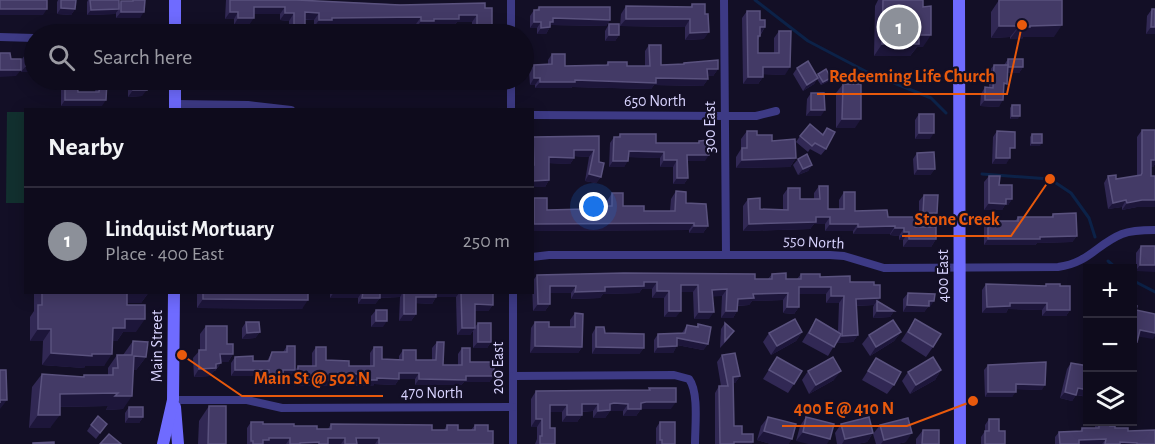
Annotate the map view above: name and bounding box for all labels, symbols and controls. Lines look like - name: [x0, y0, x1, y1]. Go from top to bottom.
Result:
- pin: 1: [880, 4, 918, 50]
- search box: [24, 24, 534, 90]
- icon: search: [45, 41, 78, 74]
- text: Search here: [93, 46, 192, 68]
- callout: Redeeming Life Church: [817, 58, 1007, 94]
- text: Redeeming Life Church: [829, 68, 995, 86]
- street label: 650 North: [624, 93, 686, 109]
- street label: 300 East: [702, 101, 718, 153]
- text: Nearby: [48, 134, 124, 160]
- your location: [579, 192, 608, 221]
- callout: Stone Creek: [902, 200, 1011, 236]
- text: Stone Creek: [914, 211, 1000, 229]
- text: Lindquist Mortuary: [105, 218, 274, 240]
- text: 1: [64, 231, 71, 251]
- text: 250 m: [463, 231, 510, 251]
- street label: 550 North: [783, 232, 845, 252]
- text: Place · 400 East: [105, 244, 224, 264]
- street label: 400 East: [935, 249, 951, 303]
- map controls: [1083, 264, 1137, 426]
- button: +: [1083, 264, 1137, 318]
- street label: Main Street: [149, 310, 165, 382]
- button: −: [1083, 318, 1137, 372]
- street label: 200 East: [490, 342, 506, 394]
- callout: Main St @ 502 N: [242, 360, 383, 396]
- text: Main St @ 502 N: [254, 370, 370, 388]
- button: layers: [1083, 372, 1137, 426]
- street label: 470 North: [401, 385, 463, 401]
- callout: 400 E @ 410 N: [782, 390, 907, 426]
- text: 400 E @ 410 N: [794, 400, 894, 418]

